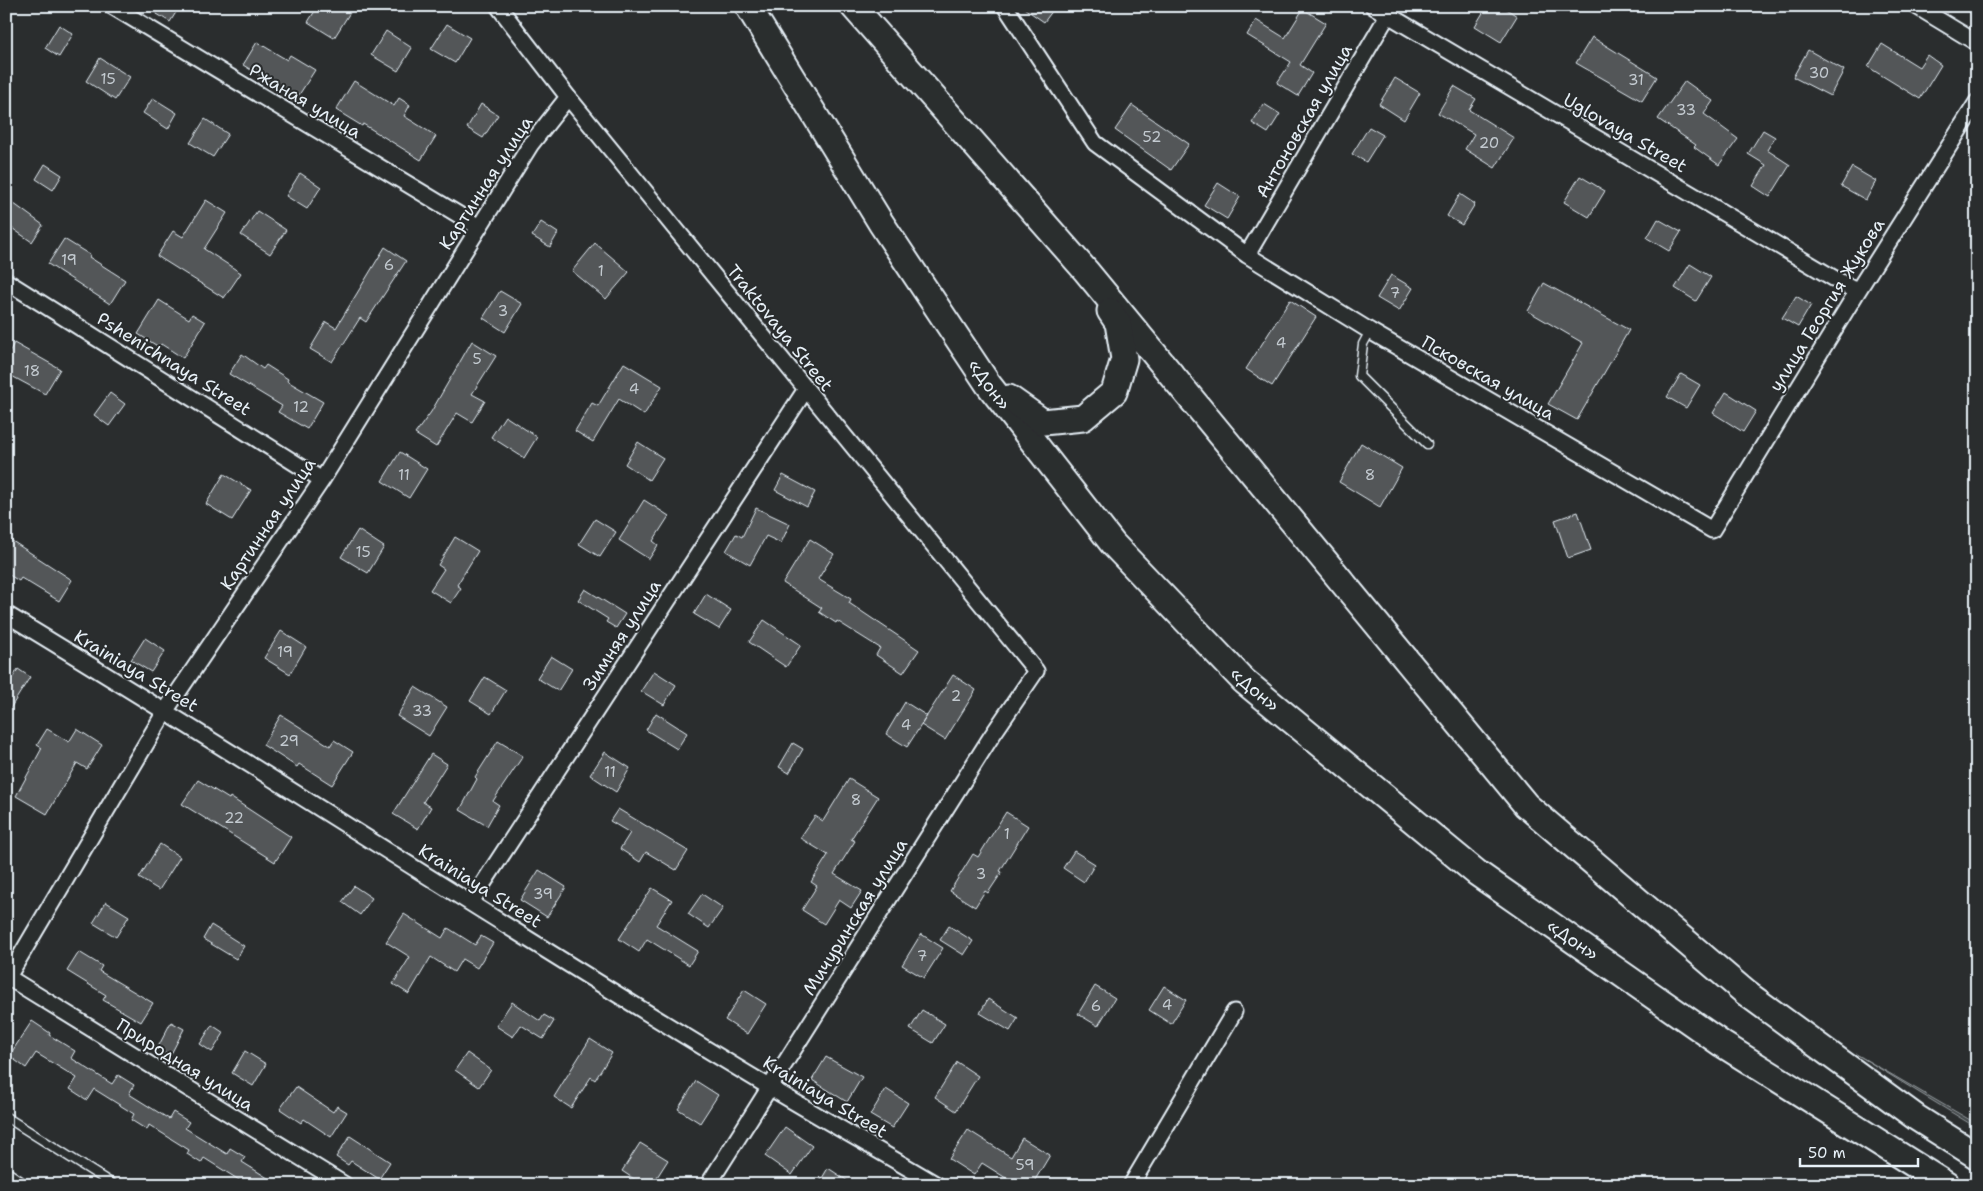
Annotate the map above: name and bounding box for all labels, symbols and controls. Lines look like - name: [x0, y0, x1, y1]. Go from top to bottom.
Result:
- street label: Антоновская улица: [1250, 40, 1358, 202]
- street label: Ржаная улица: [244, 58, 366, 144]
- house number: 30: [1809, 63, 1829, 83]
- house number: 15: [100, 69, 116, 89]
- house number: 31: [1628, 70, 1644, 90]
- street label: Uglovaya Street: [1559, 88, 1691, 178]
- house number: 33: [1676, 100, 1696, 120]
- street label: Картинная улица: [434, 111, 538, 255]
- house number: 52: [1143, 127, 1161, 147]
- house number: 20: [1479, 133, 1499, 153]
- street label: улица Георгия Жукова: [1764, 214, 1890, 396]
- house number: 19: [61, 250, 77, 270]
- house number: 6: [384, 255, 394, 275]
- street label: Traktovaya Street: [721, 260, 839, 396]
- house number: 1: [598, 261, 604, 281]
- house number: 7: [1390, 283, 1400, 303]
- house number: 3: [498, 301, 508, 321]
- street label: Pshenichnaya Street: [92, 307, 256, 421]
- street label: Псковская улица: [1417, 330, 1559, 426]
- house number: 4: [1276, 333, 1286, 353]
- house number: 5: [472, 349, 482, 369]
- street label: «Дон»: [963, 354, 1016, 415]
- house number: 18: [24, 361, 40, 381]
- house number: 4: [629, 379, 639, 399]
- house number: 12: [293, 397, 309, 417]
- street label: Картинная улица: [215, 453, 321, 595]
- house number: 11: [398, 465, 410, 485]
- house number: 8: [1365, 465, 1375, 485]
- house number: 15: [355, 542, 371, 562]
- street label: Зимняя улица: [577, 575, 667, 695]
- street label: Krainiaya Street: [69, 624, 203, 718]
- house number: 19: [277, 642, 293, 662]
- street label: «Дон»: [1225, 662, 1284, 717]
- house number: 2: [951, 686, 961, 706]
- house number: 33: [412, 701, 432, 721]
- house number: 4: [901, 715, 911, 735]
- house number: 29: [279, 731, 299, 751]
- house number: 11: [604, 762, 616, 782]
- house number: 8: [851, 790, 861, 810]
- house number: 22: [224, 808, 244, 828]
- house number: 1: [1004, 824, 1010, 844]
- street label: Мичуринская улица: [797, 834, 913, 1000]
- street label: Krainiaya Street: [414, 838, 546, 934]
- house number: 3: [976, 864, 986, 884]
- house number: 39: [533, 884, 553, 904]
- street label: «Дон»: [1542, 913, 1603, 966]
- house number: 7: [917, 946, 927, 966]
- house number: 4: [1162, 995, 1172, 1015]
- house number: 6: [1091, 996, 1101, 1016]
- street label: Природная улица: [112, 1013, 258, 1117]
- street label: Krainiaya Street: [758, 1050, 892, 1144]
- scale bar: [1800, 1136, 1918, 1168]
- text: 50 m: [1808, 1143, 1846, 1163]
- house number: 59: [1016, 1155, 1034, 1175]

